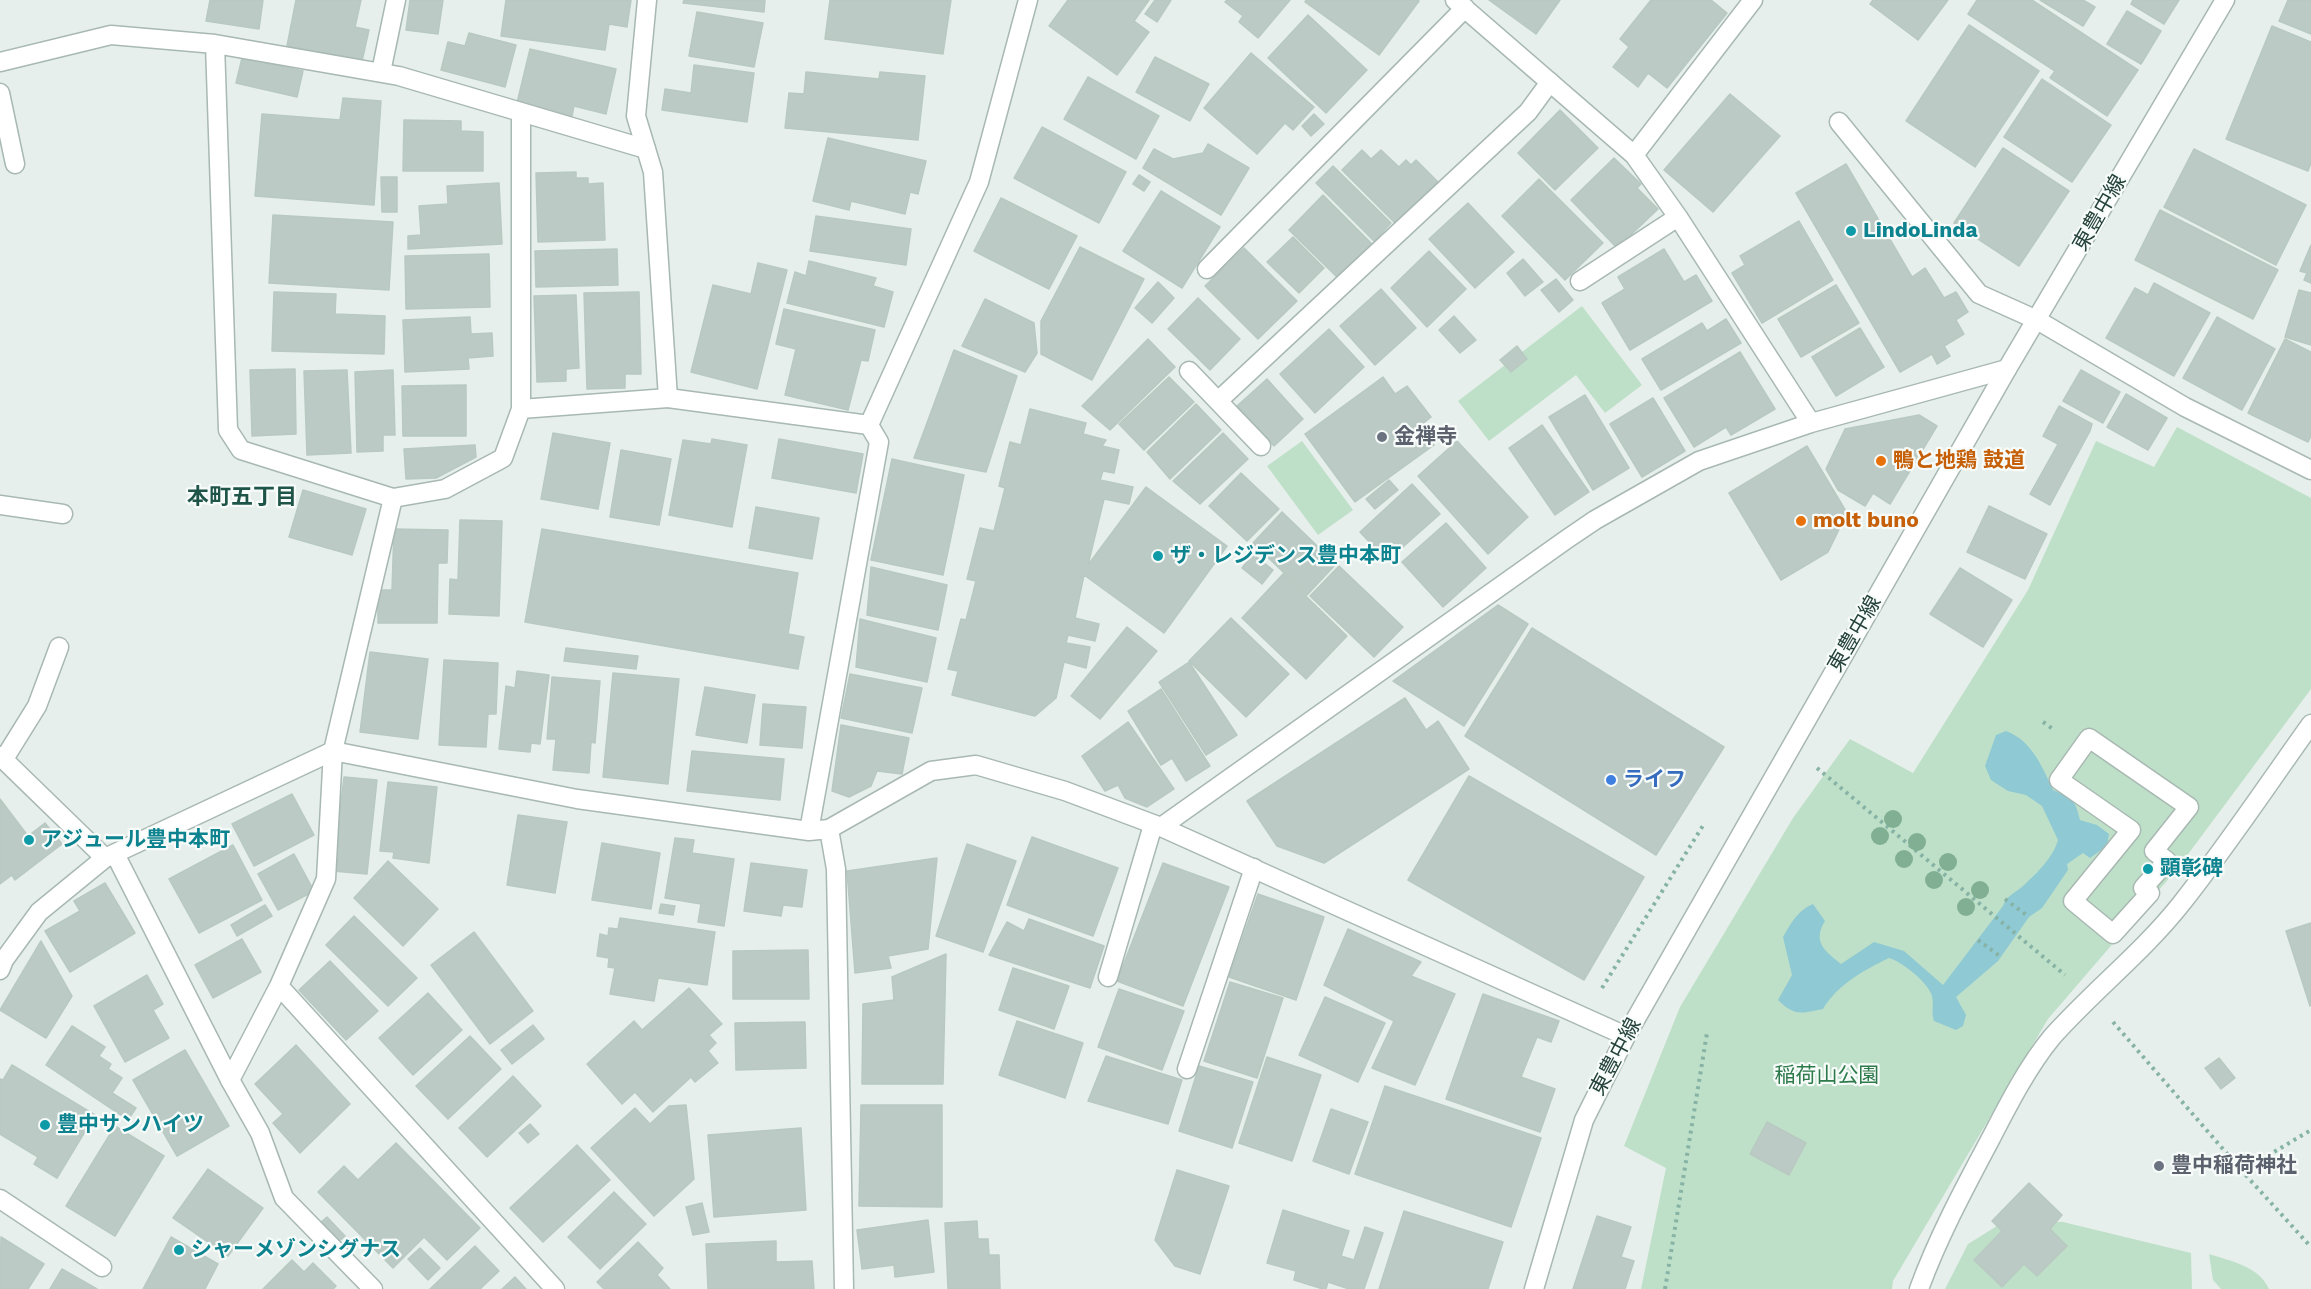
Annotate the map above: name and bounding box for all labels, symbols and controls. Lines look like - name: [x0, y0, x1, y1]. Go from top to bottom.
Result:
- street label: 東豊中線: [2068, 170, 2132, 256]
- place label: LindoLinda: [1863, 218, 1978, 244]
- marker: LindoLinda: [1844, 224, 1858, 238]
- place label: 金禅寺: [1394, 424, 1457, 450]
- marker: 金禅寺: [1375, 430, 1389, 444]
- place label: 鴨と地鶏 鼓道: [1893, 448, 2025, 474]
- marker: 鴨と地鶏 鼓道: [1874, 454, 1888, 468]
- district label: 本町五丁目: [187, 485, 297, 511]
- place label: molt buno: [1813, 508, 1919, 534]
- marker: molt buno: [1794, 514, 1808, 528]
- place label: ザ・レジデンス豊中本町: [1170, 543, 1401, 569]
- marker: ザ・レジデンス豊中本町: [1151, 549, 1165, 563]
- street label: 東豊中線: [1823, 591, 1887, 677]
- place label: ライフ: [1623, 767, 1686, 793]
- marker: ライフ: [1604, 773, 1618, 787]
- place label: アジュール豊中本町: [41, 827, 230, 853]
- marker: アジュール豊中本町: [22, 833, 36, 847]
- place label: 顕彰碑: [2160, 856, 2223, 882]
- marker: 顕彰碑: [2141, 862, 2155, 876]
- street label: 東豊中線: [1585, 1014, 1647, 1100]
- park label: 稲荷山公園: [1775, 1063, 1879, 1089]
- place label: 豊中サンハイツ: [57, 1112, 204, 1138]
- marker: 豊中サンハイツ: [38, 1118, 52, 1132]
- place label: 豊中稲荷神社: [2171, 1153, 2297, 1179]
- marker: 豊中稲荷神社: [2152, 1159, 2166, 1173]
- place label: シャーメゾンシグナス: [191, 1237, 401, 1263]
- marker: シャーメゾンシグナス: [172, 1243, 186, 1257]

